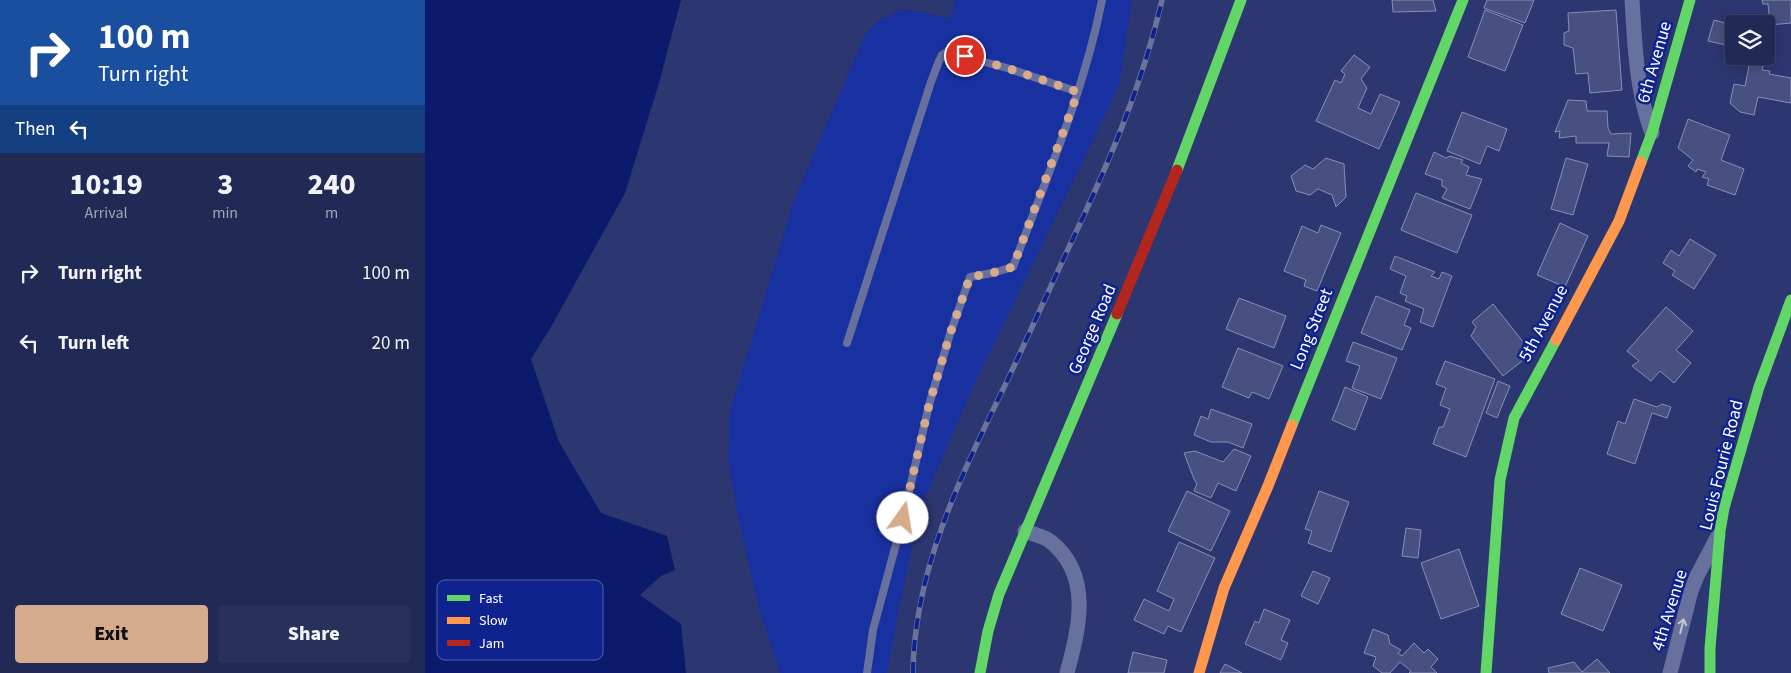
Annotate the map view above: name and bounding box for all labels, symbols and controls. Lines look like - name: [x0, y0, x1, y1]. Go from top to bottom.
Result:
- text: 100 m: [98, 12, 190, 62]
- map controls: [1725, 15, 1775, 65]
- button: layers: [1725, 15, 1775, 65]
- street label: 6th Avenue: [1631, 18, 1678, 106]
- icon: right: [15, 20, 80, 85]
- pin: [944, 35, 986, 77]
- icon: arrive: [951, 42, 979, 70]
- text: Turn right: [98, 58, 188, 90]
- icon: left: [65, 115, 93, 143]
- text: Then: [15, 116, 55, 143]
- text: 10:19: [69, 163, 143, 206]
- text: 3: [217, 163, 233, 206]
- text: 240: [308, 163, 356, 206]
- text: Arrival: [85, 202, 128, 224]
- text: min: [212, 202, 238, 224]
- text: m: [325, 202, 338, 224]
- icon: right: [15, 259, 43, 287]
- text: Turn right: [58, 260, 142, 287]
- text: 100 m: [362, 260, 410, 287]
- street label: George Road: [1062, 280, 1123, 378]
- street label: 5th Avenue: [1513, 280, 1574, 366]
- street label: Long Street: [1284, 285, 1339, 374]
- icon: left: [15, 329, 43, 357]
- text: Turn left: [58, 330, 129, 357]
- text: 20 m: [372, 330, 410, 357]
- street label: Louis Fourie Road: [1693, 397, 1750, 533]
- position arrow: [876, 491, 928, 543]
- street label: 4th Avenue: [1645, 566, 1694, 654]
- legend: [437, 580, 603, 660]
- text: Fast: [479, 589, 503, 609]
- button: Exit: [15, 605, 208, 663]
- button: Share: [218, 605, 410, 663]
- text: Slow: [479, 611, 508, 631]
- one-way arrow: [1678, 618, 1687, 634]
- text: Jam: [479, 634, 504, 654]

